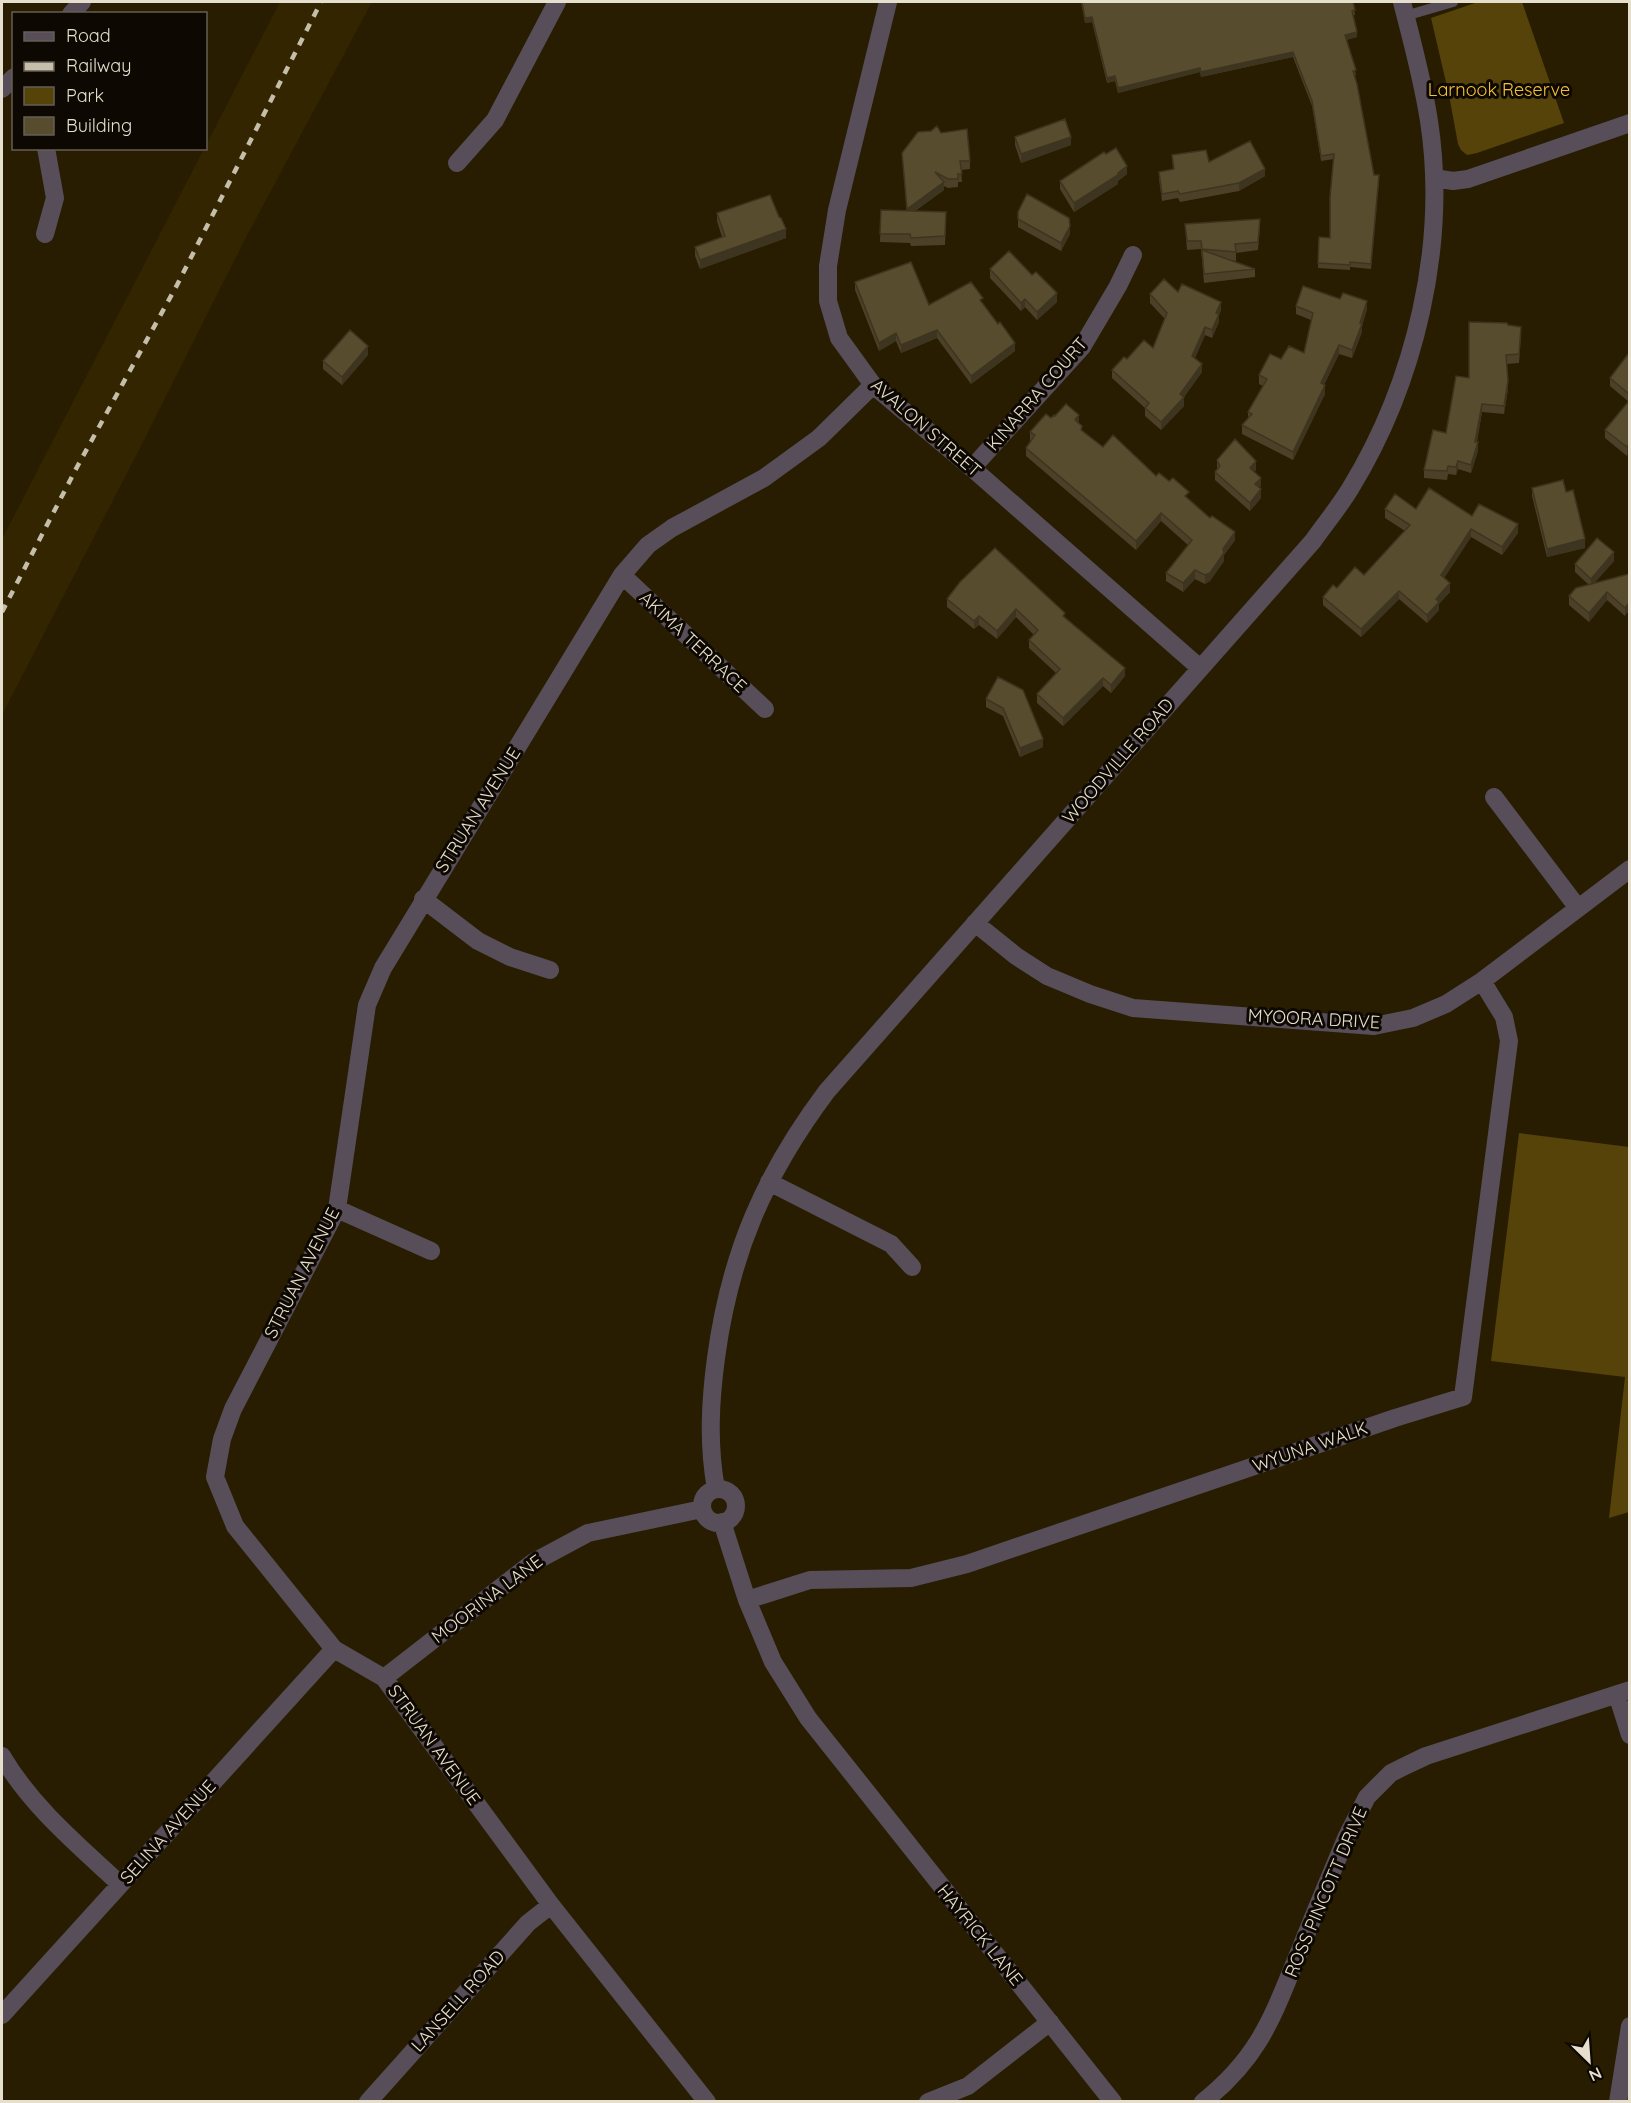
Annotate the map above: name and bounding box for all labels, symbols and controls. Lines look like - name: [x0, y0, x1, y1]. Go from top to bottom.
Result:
- legend: [12, 12, 207, 150]
- text: Road: [66, 24, 111, 47]
- text: Railway: [66, 54, 132, 77]
- park label: Larnook Reserve: [1428, 78, 1570, 101]
- text: Park: [66, 84, 104, 107]
- text: Building: [66, 114, 132, 137]
- street label: KINARRA COURT: [981, 332, 1092, 455]
- street label: AVALON STREET: [866, 373, 986, 482]
- street label: AKIMA TERRACE: [635, 586, 752, 697]
- street label: WOODVILLE ROAD: [1057, 693, 1178, 828]
- street label: STRUAN AVENUE: [430, 743, 525, 877]
- street label: MYOORA DRIVE: [1247, 1004, 1381, 1033]
- street label: STRUAN AVENUE: [259, 1204, 344, 1342]
- street label: WYUNA WALK: [1249, 1416, 1370, 1477]
- street label: MOORINA LANE: [427, 1549, 547, 1648]
- street label: STRUAN AVENUE: [383, 1680, 486, 1810]
- street label: SELINA AVENUE: [115, 1775, 220, 1889]
- street label: ROSS PINCOTT DRIVE: [1279, 1803, 1372, 1981]
- street label: HAYRICK LANE: [932, 1879, 1028, 1990]
- street label: LANSELL ROAD: [406, 1945, 509, 2056]
- north arrow: [1559, 2031, 1619, 2091]
- text: N: [1586, 2063, 1605, 2086]

